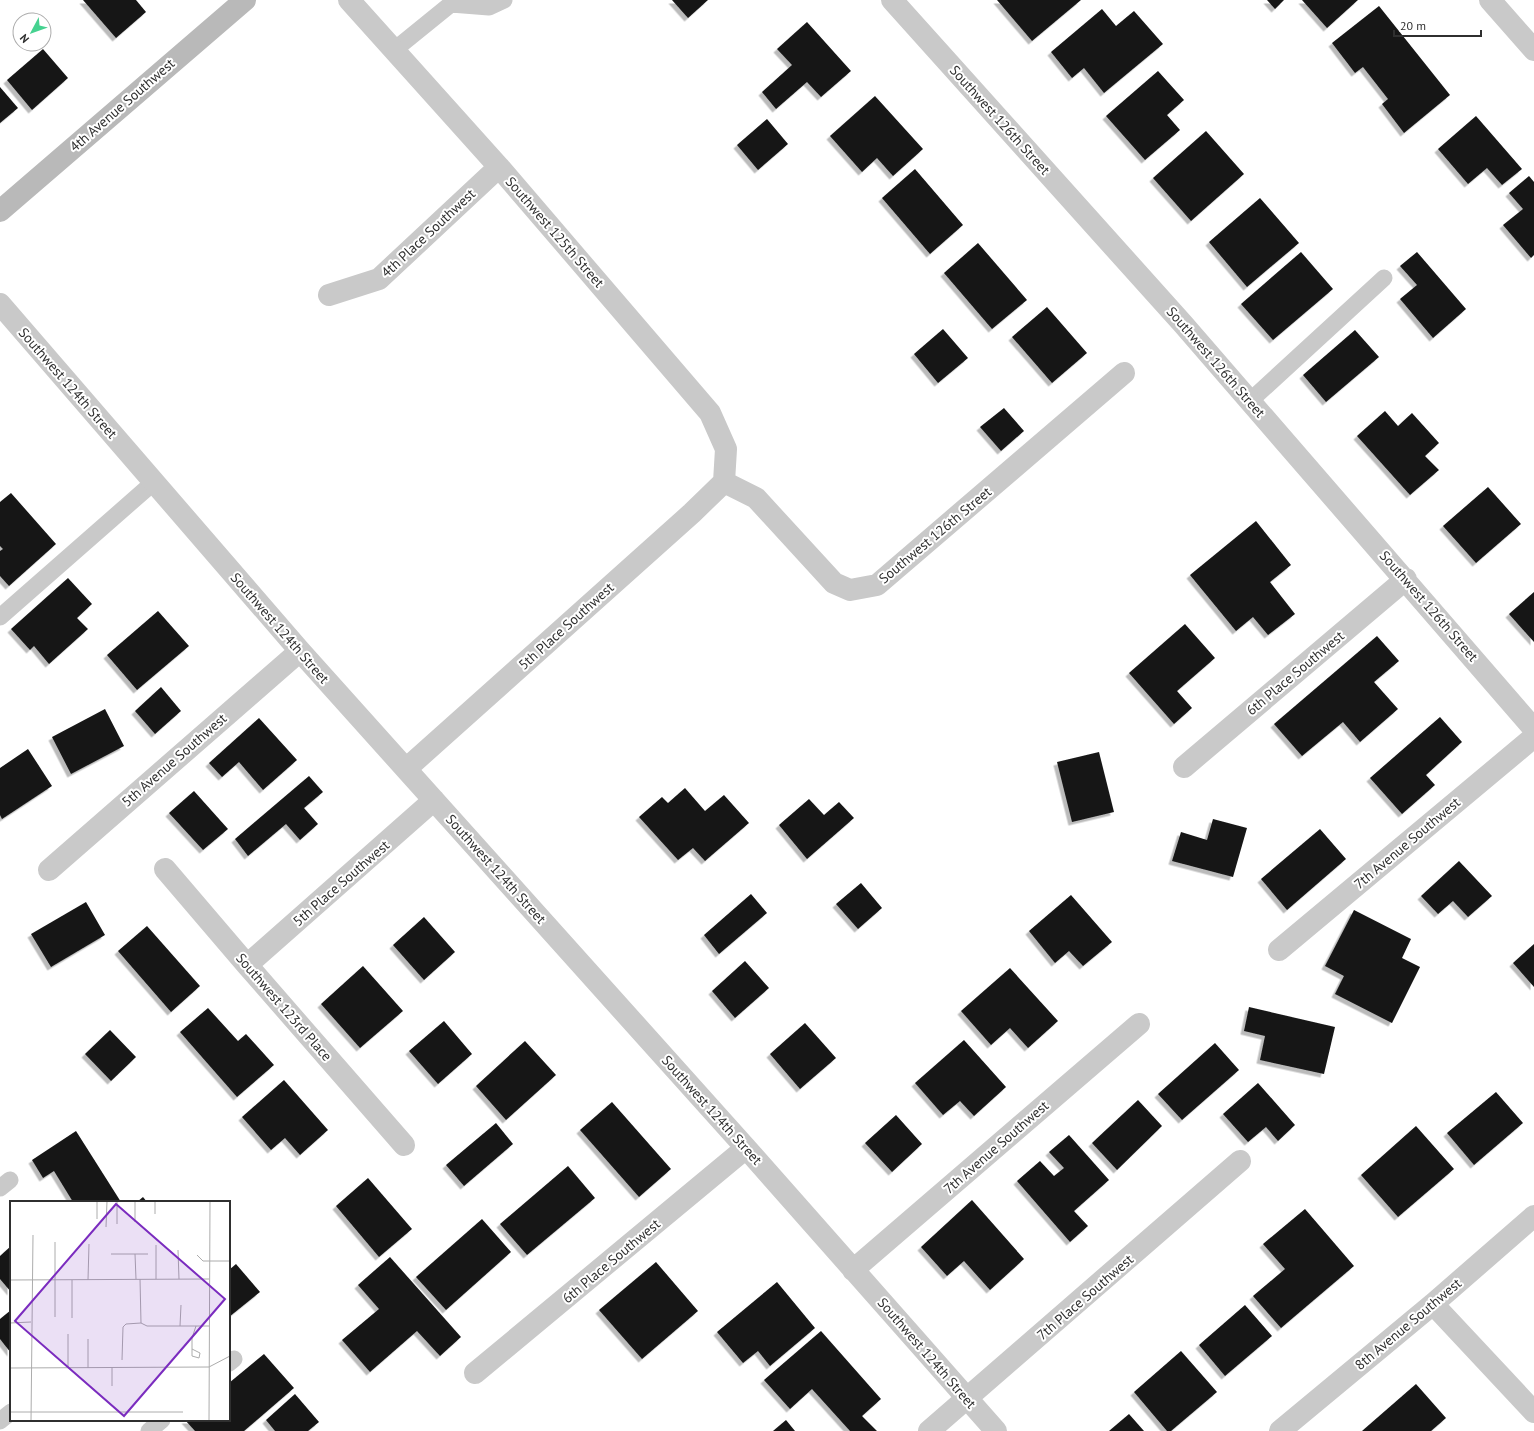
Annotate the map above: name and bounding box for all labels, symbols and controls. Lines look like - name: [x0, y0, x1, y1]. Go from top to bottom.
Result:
- north arrow: [12, 12, 52, 52]
- scale bar: [1394, 12, 1481, 38]
- text: 20 m: [1400, 18, 1426, 33]
- text: N: [17, 31, 32, 46]
- street label: 4th Avenue Southwest: [66, 54, 178, 156]
- street label: Southwest 126th Street: [946, 61, 1054, 179]
- street label: Southwest 125th Street: [502, 173, 608, 291]
- street label: 4th Place Southwest: [377, 185, 479, 281]
- street label: Southwest 126th Street: [1163, 303, 1269, 421]
- street label: Southwest 124th Street: [15, 324, 121, 442]
- street label: Southwest 126th Street: [875, 483, 995, 587]
- street label: Southwest 126th Street: [1376, 547, 1482, 665]
- street label: Southwest 124th Street: [227, 569, 333, 687]
- street label: 5th Place Southwest: [515, 578, 618, 674]
- street label: 6th Place Southwest: [1242, 627, 1348, 719]
- street label: 5th Avenue Southwest: [118, 709, 230, 811]
- street label: 7th Avenue Southwest: [1350, 793, 1464, 893]
- street label: Southwest 124th Street: [442, 810, 550, 928]
- street label: 5th Place Southwest: [289, 836, 393, 930]
- street label: Southwest 123rd Place: [232, 949, 336, 1065]
- street label: Southwest 124th Street: [658, 1051, 766, 1169]
- street label: 7th Avenue Southwest: [940, 1096, 1052, 1197]
- inset map: [10, 1201, 230, 1421]
- street label: 6th Place Southwest: [558, 1215, 664, 1307]
- street label: 7th Place Southwest: [1033, 1250, 1137, 1344]
- street label: 8th Avenue Southwest: [1351, 1274, 1465, 1374]
- street label: Southwest 124th Street: [874, 1294, 980, 1412]

